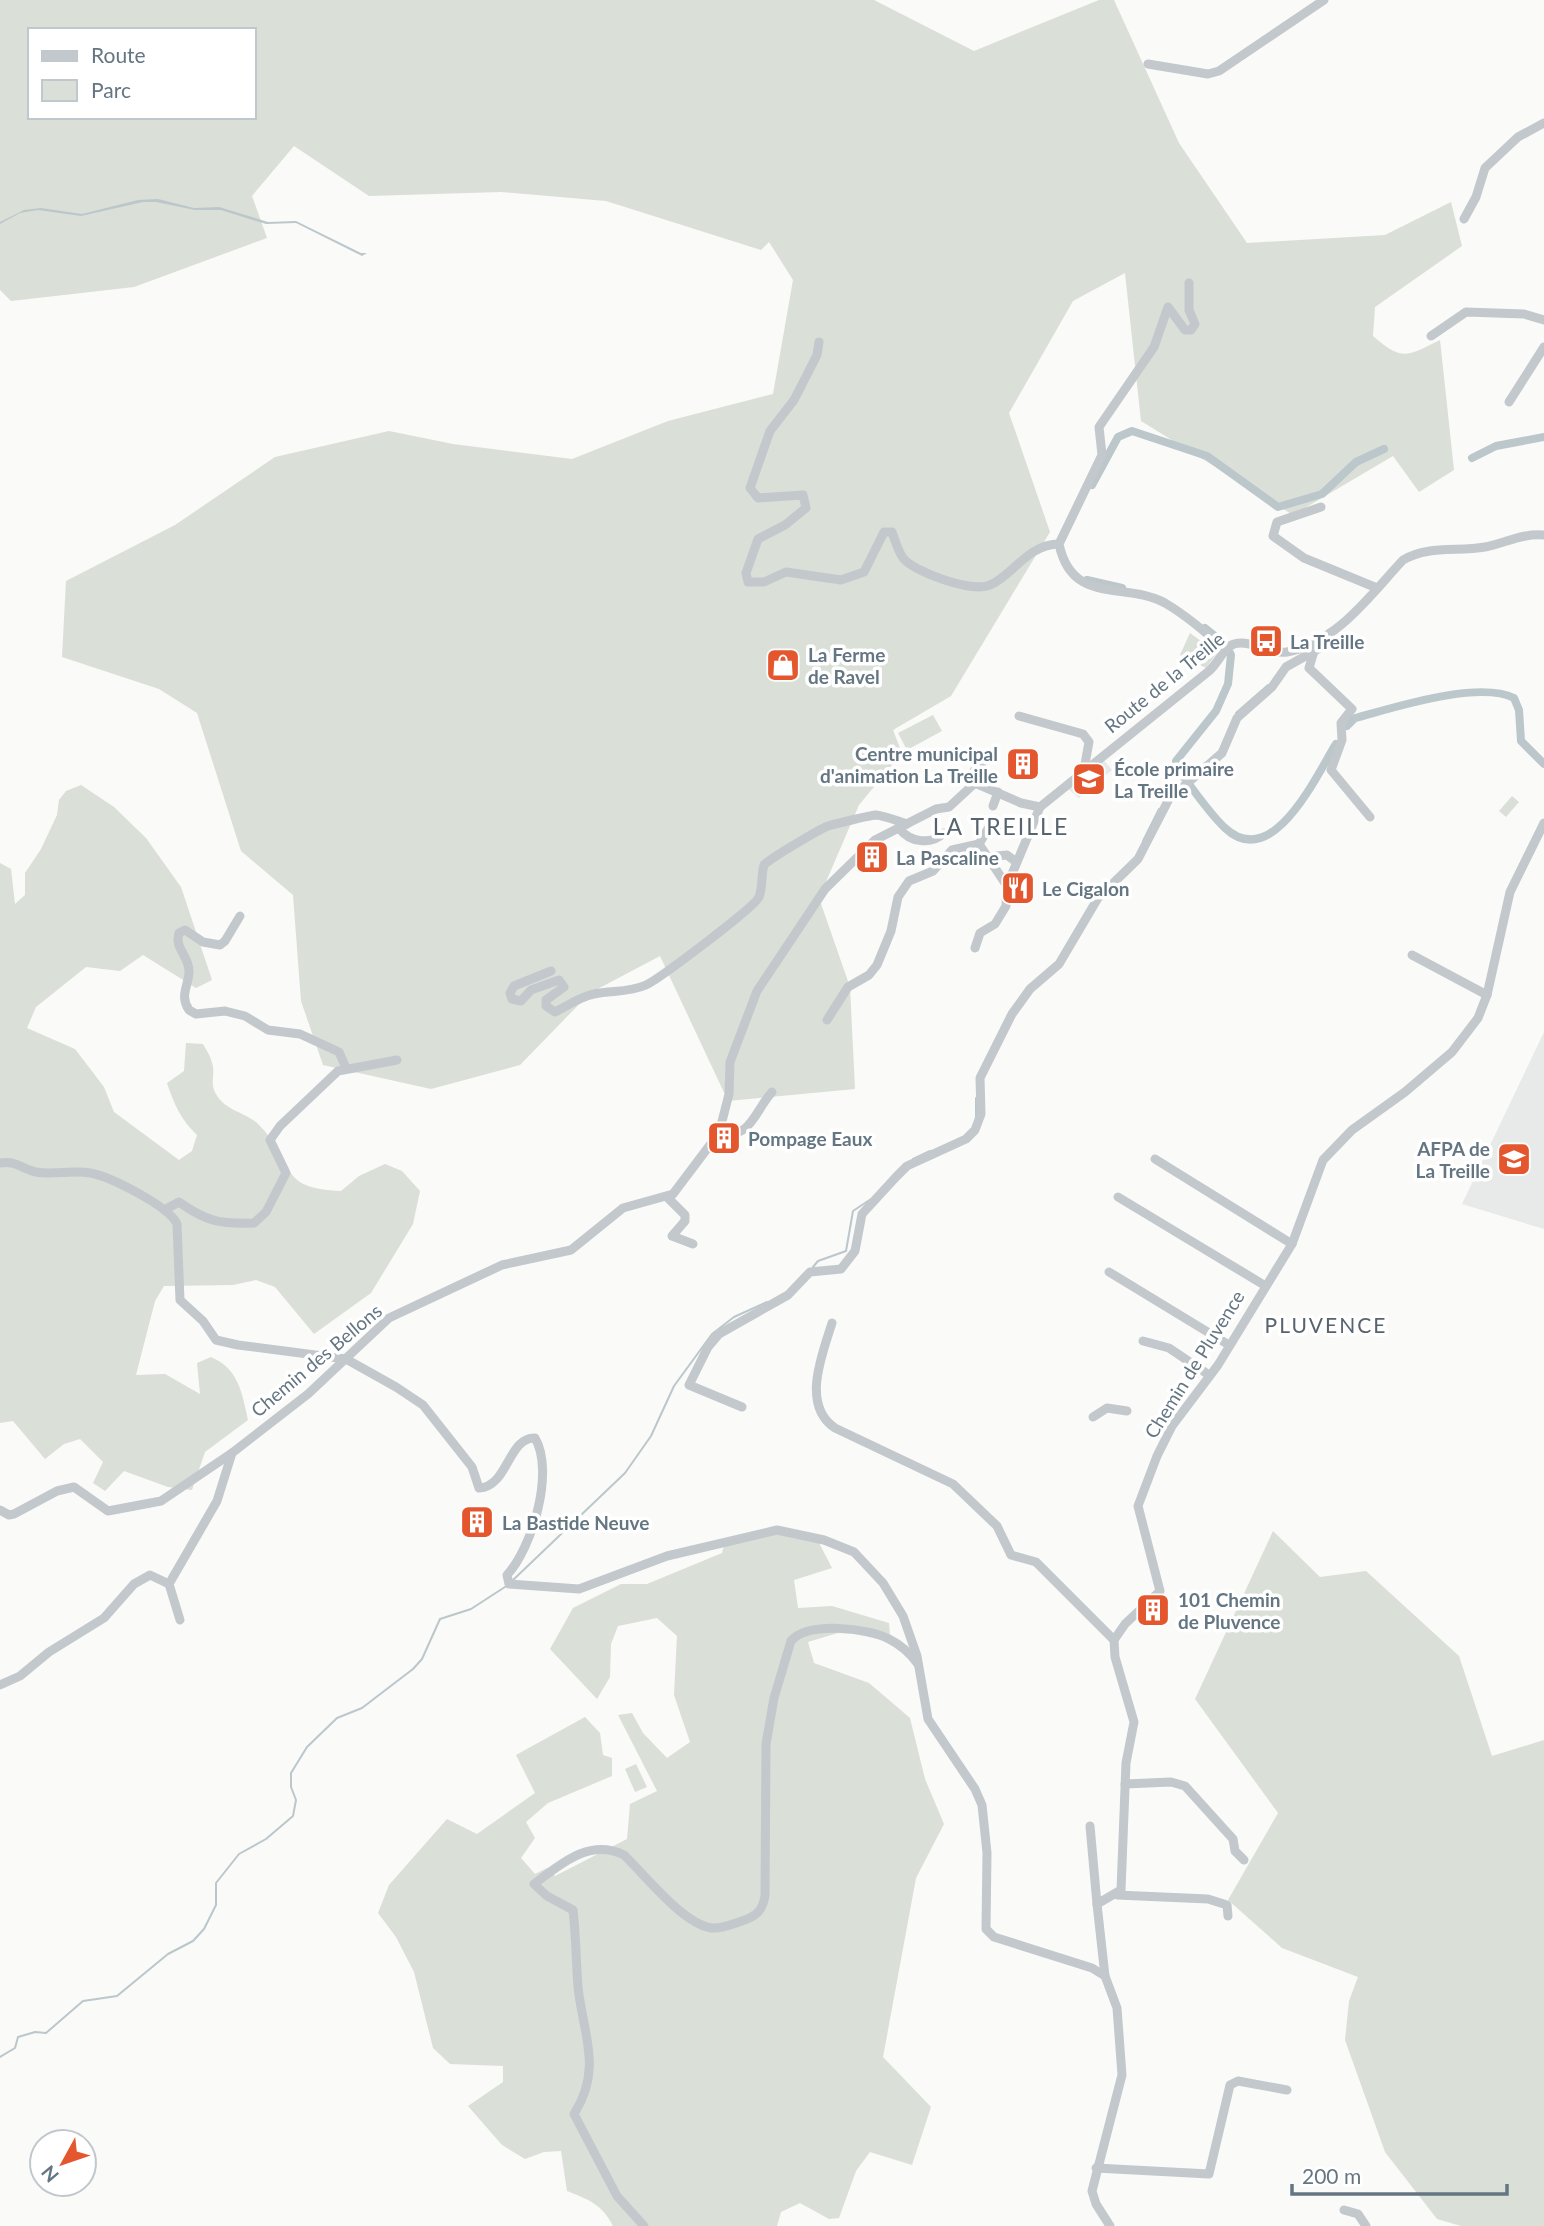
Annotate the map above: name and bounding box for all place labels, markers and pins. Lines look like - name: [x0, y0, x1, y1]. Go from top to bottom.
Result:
- bus stop icon: La Treille: [1247, 622, 1285, 660]
- place label: La Treille: [1290, 630, 1364, 653]
- place label: La Ferme de Ravel: [808, 643, 885, 688]
- shop icon: La Ferme de Ravel: [764, 646, 802, 684]
- place label: Centre municipal d'animation La Treille: [820, 742, 998, 787]
- building icon: Centre municipal d'animation La Treille: [1004, 745, 1042, 783]
- place label: École primaire La Treille: [1114, 757, 1234, 802]
- school or university icon: École primaire La Treille: [1070, 760, 1108, 798]
- building icon: La Pascaline: [853, 838, 891, 876]
- place label: La Pascaline: [896, 846, 999, 869]
- restaurant icon: Le Cigalon: [999, 869, 1037, 907]
- place label: Le Cigalon: [1042, 877, 1130, 900]
- building icon: Pompage Eaux: [705, 1119, 743, 1157]
- place label: Pompage Eaux: [748, 1127, 872, 1150]
- place label: AFPA de La Treille: [1416, 1137, 1490, 1182]
- school or university icon: AFPA de La Treille: [1495, 1140, 1533, 1178]
- building icon: La Bastide Neuve: [458, 1503, 496, 1541]
- place label: La Bastide Neuve: [502, 1511, 649, 1534]
- place label: 101 Chemin de Pluvence: [1178, 1588, 1281, 1633]
- building icon: 101 Chemin de Pluvence: [1134, 1591, 1172, 1629]

